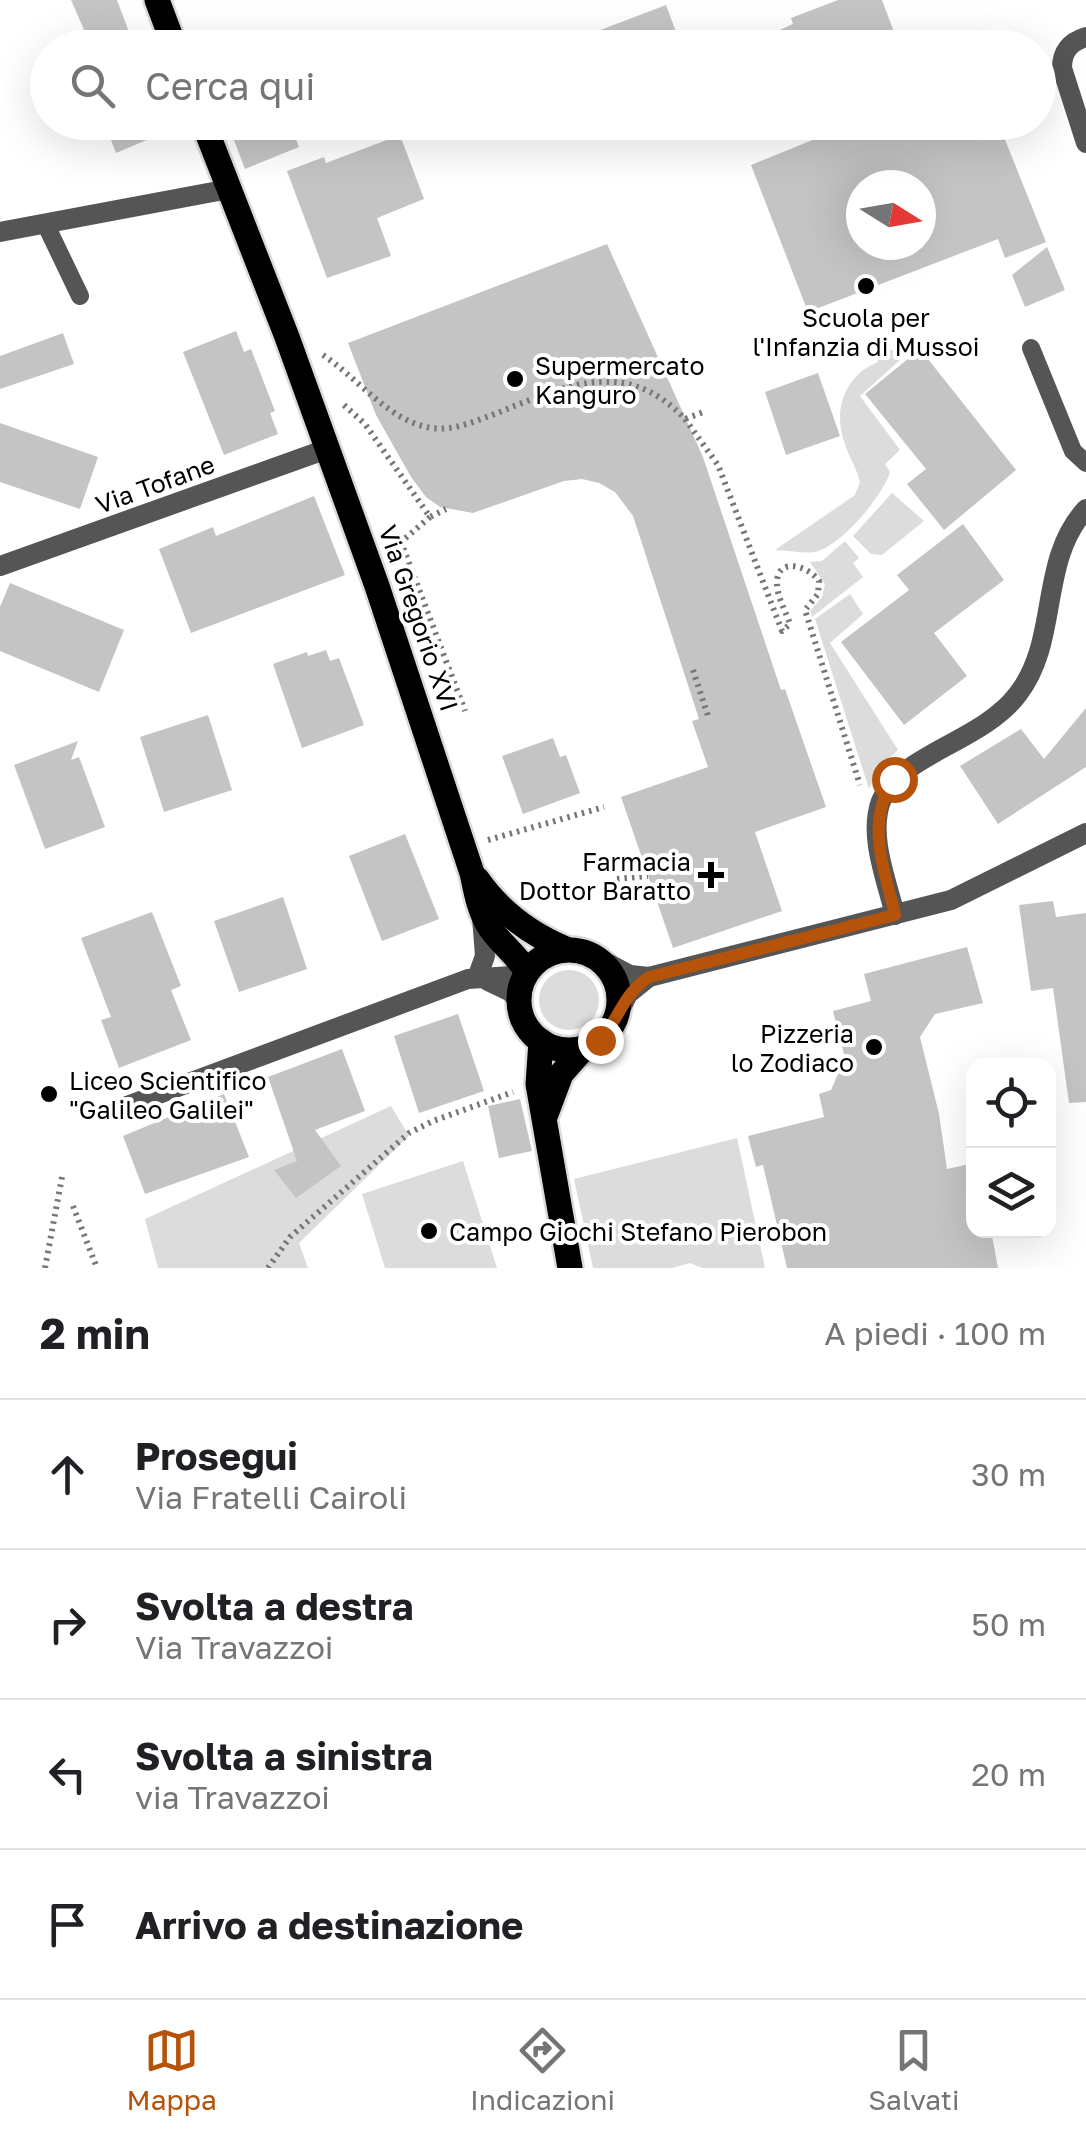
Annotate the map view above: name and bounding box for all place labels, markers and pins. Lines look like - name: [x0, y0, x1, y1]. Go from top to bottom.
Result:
- marker: Scuola per l'Infanzia di Mussoi: [855, 275, 877, 297]
- place label: Scuola per l'Infanzia di Mussoi: [753, 302, 979, 362]
- place label: Supermercato Kanguro: [535, 350, 704, 410]
- marker: Supermercato Kanguro: [504, 368, 526, 390]
- place label: Farmacia Dottor Baratto: [519, 846, 691, 906]
- marker: Farmacia Dottor Baratto: [700, 864, 722, 886]
- place label: Pizzeria lo Zodiaco: [731, 1018, 854, 1078]
- marker: Pizzeria lo Zodiaco: [863, 1036, 885, 1058]
- place label: Liceo Scientifico "Galileo Galilei": [69, 1065, 266, 1125]
- marker: Liceo Scientifico "Galileo Galilei": [38, 1083, 60, 1105]
- place label: Campo Giochi Stefano Pierobon: [449, 1216, 827, 1247]
- marker: Campo Giochi Stefano Pierobon: [418, 1220, 440, 1242]

